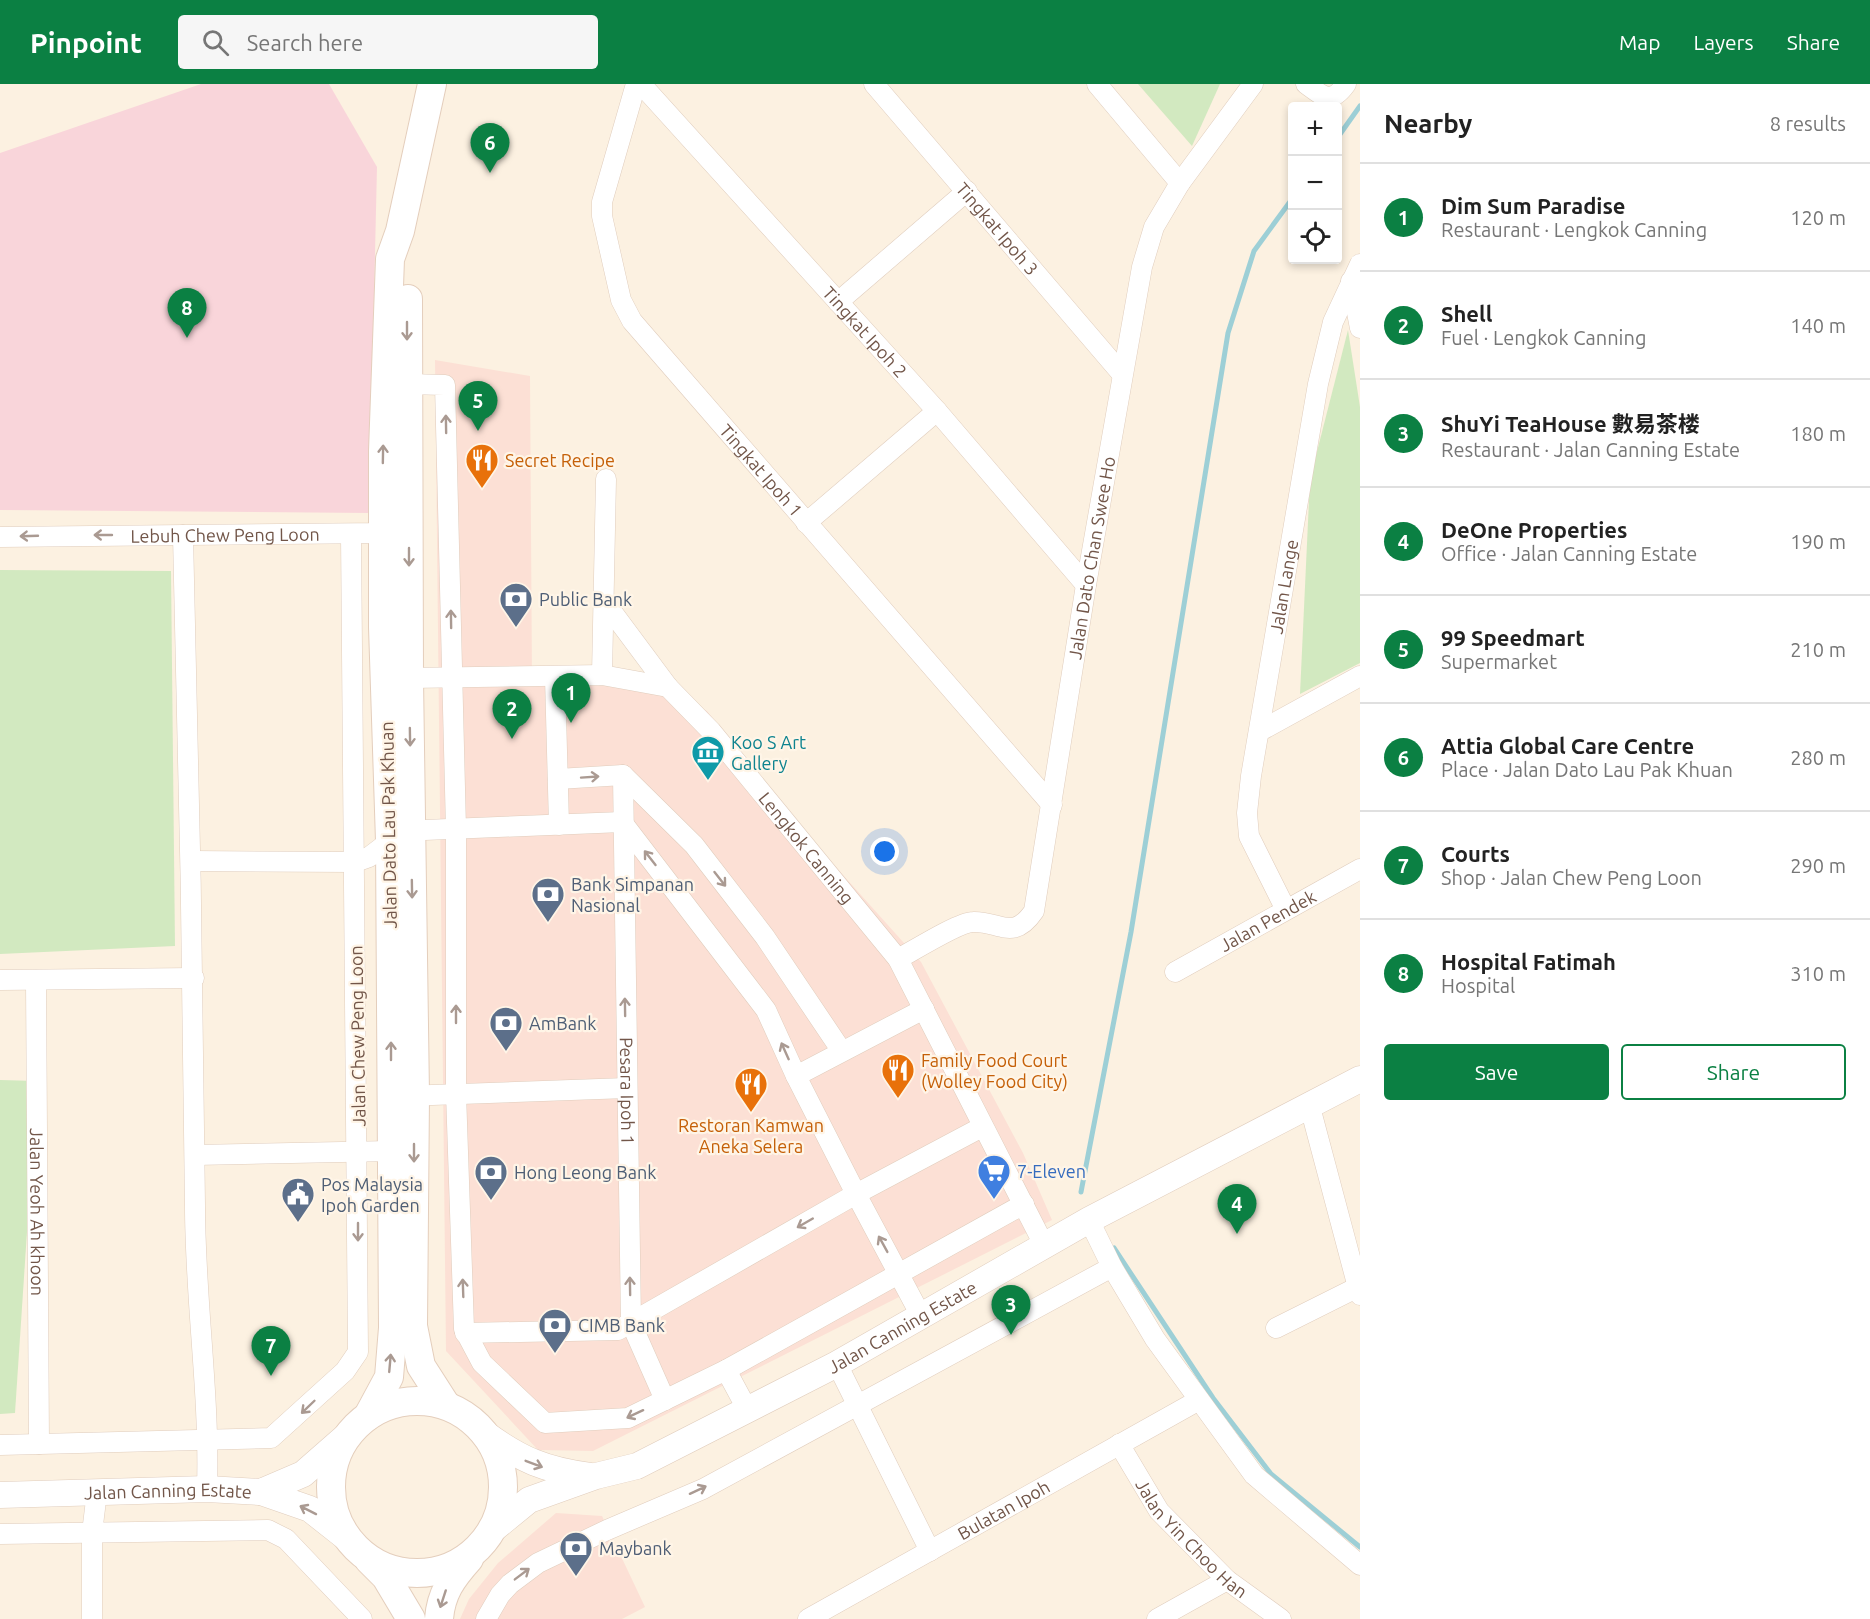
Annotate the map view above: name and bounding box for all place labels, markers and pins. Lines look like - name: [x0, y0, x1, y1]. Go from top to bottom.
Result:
- pin: 6: [470, 124, 510, 173]
- pin: 8: [168, 288, 207, 338]
- pin: 5: [458, 382, 498, 431]
- restaurant icon: Secret Recipe: [464, 442, 500, 489]
- place label: Secret Recipe: [505, 450, 615, 470]
- bank icon: Public Bank: [498, 581, 534, 628]
- place label: Public Bank: [539, 589, 632, 609]
- pin: 1: [552, 674, 590, 723]
- pin: 2: [492, 690, 532, 739]
- place label: Koo S Art Gallery: [731, 732, 806, 773]
- museum icon: Koo S Art Gallery: [690, 734, 726, 781]
- place label: Bank Simpanan Nasional: [571, 874, 694, 915]
- bank icon: Bank Simpanan Nasional: [530, 876, 566, 923]
- bank icon: AmBank: [488, 1005, 524, 1052]
- place label: AmBank: [529, 1013, 596, 1033]
- place label: Family Food Court (Wolley Food City): [921, 1050, 1068, 1092]
- restaurant icon: Family Food Court (Wolley Food City): [880, 1052, 916, 1099]
- restaurant icon: Restoran Kamwan Aneka Selera: [733, 1066, 769, 1113]
- place label: Restoran Kamwan Aneka Selera: [678, 1115, 824, 1156]
- supermarket icon: 7-Eleven: [976, 1153, 1012, 1200]
- bank icon: Hong Leong Bank: [473, 1154, 509, 1201]
- place label: 7-Eleven: [1017, 1161, 1086, 1181]
- place label: Hong Leong Bank: [514, 1162, 656, 1182]
- place label: Pos Malaysia Ipoh Garden: [321, 1174, 423, 1215]
- public building icon: Pos Malaysia Ipoh Garden: [280, 1176, 316, 1223]
- pin: 4: [1218, 1184, 1256, 1234]
- pin: 3: [992, 1286, 1030, 1335]
- bank icon: CIMB Bank: [537, 1307, 573, 1354]
- place label: CIMB Bank: [578, 1315, 665, 1335]
- pin: 7: [252, 1326, 290, 1376]
- bank icon: Maybank: [558, 1530, 594, 1577]
- place label: Maybank: [599, 1538, 672, 1558]

